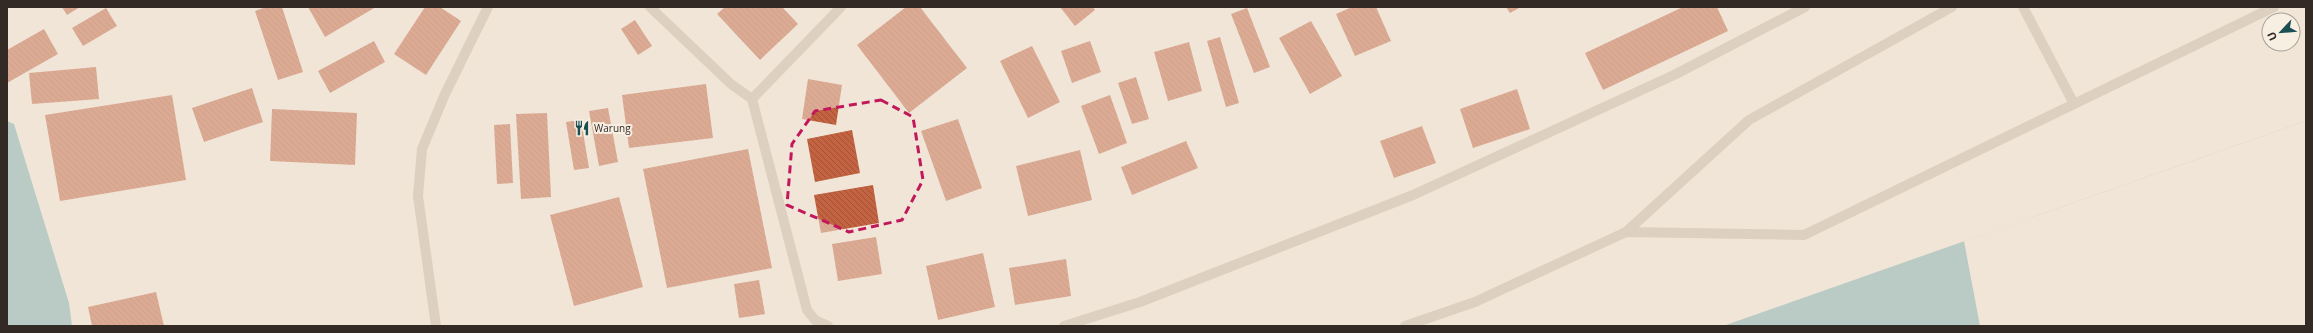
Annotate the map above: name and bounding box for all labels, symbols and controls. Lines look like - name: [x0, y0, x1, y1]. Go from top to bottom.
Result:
- north arrow: [2261, 12, 2301, 52]
- text: U: [2263, 30, 2280, 44]
- restaurant icon: Warung: [573, 119, 591, 137]
- place label: Warung: [594, 121, 631, 135]

